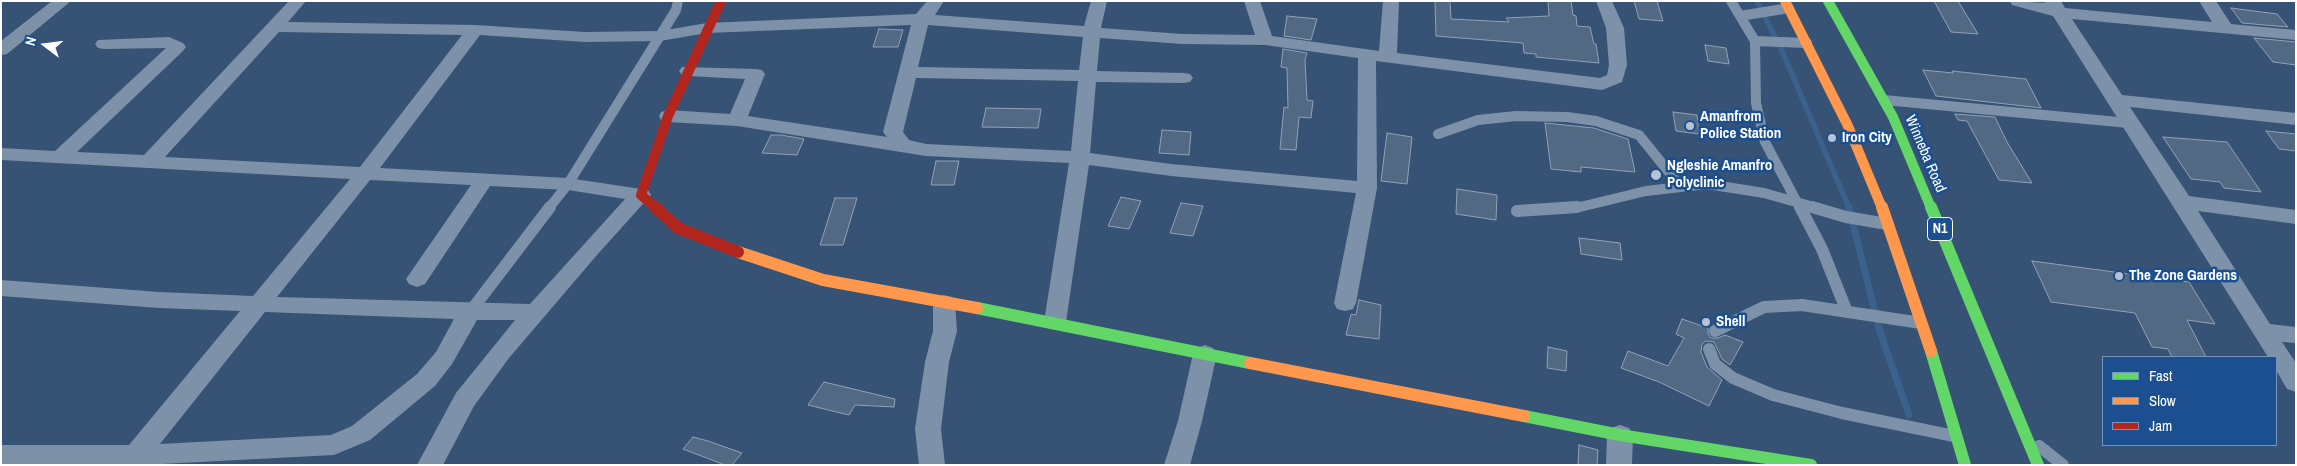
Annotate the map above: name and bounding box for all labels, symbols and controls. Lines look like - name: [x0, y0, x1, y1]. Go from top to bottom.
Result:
- north arrow: [20, 20, 70, 70]
- text: N: [21, 35, 40, 47]
- place label: Amanfrom Police Station: [1700, 108, 1781, 143]
- street label: Winneba Road: [1901, 113, 1949, 195]
- marker: Amanfrom Police Station: [1684, 120, 1696, 132]
- place label: Iron City: [1842, 129, 1892, 147]
- marker: Iron City: [1826, 132, 1838, 144]
- place label: Ngleshie Amanfro Polyclinic: [1667, 157, 1772, 192]
- marker: Ngleshie Amanfro Polyclinic: [1649, 168, 1663, 182]
- road number: N1: [1928, 218, 1952, 240]
- place label: The Zone Gardens: [2129, 267, 2237, 285]
- marker: The Zone Gardens: [2113, 270, 2125, 282]
- place label: Shell: [1716, 313, 1745, 331]
- marker: Shell: [1700, 316, 1712, 328]
- legend: [2102, 356, 2277, 446]
- text: Fast: [2149, 365, 2172, 386]
- text: Slow: [2149, 390, 2176, 411]
- text: Jam: [2149, 415, 2172, 436]

